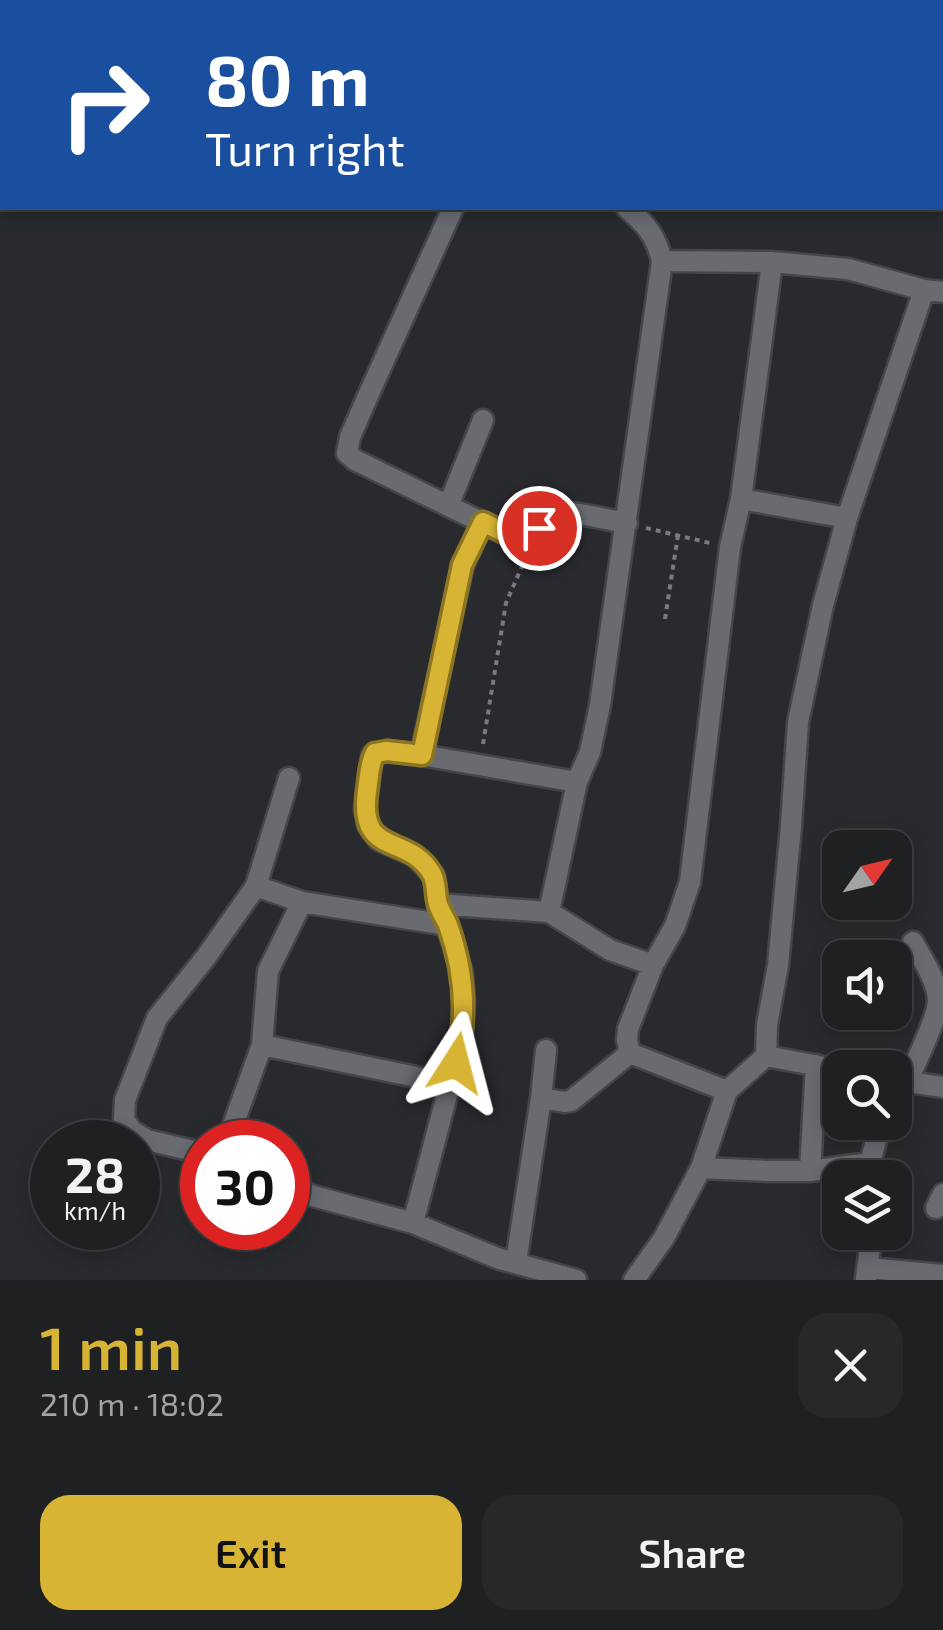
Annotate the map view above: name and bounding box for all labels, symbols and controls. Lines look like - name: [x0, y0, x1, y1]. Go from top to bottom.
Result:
- text: 80 m: [205, 36, 370, 120]
- icon: right: [40, 40, 170, 170]
- text: Turn right: [205, 121, 405, 175]
- pin: [497, 486, 582, 571]
- icon: arrive: [512, 501, 567, 556]
- north arrow: [822, 830, 912, 920]
- map controls: [822, 830, 912, 1250]
- button: sound: [822, 940, 912, 1030]
- position arrow: [404, 1011, 508, 1115]
- button: search: [822, 1050, 912, 1140]
- speed limit sign: 30: [180, 1120, 310, 1250]
- text: 28: [65, 1143, 125, 1203]
- button: layers: [822, 1160, 912, 1250]
- text: km/h: [64, 1195, 126, 1225]
- text: 1 min: [40, 1310, 182, 1382]
- button: close: [798, 1313, 903, 1418]
- text: 210 m · 18:02: [40, 1384, 224, 1422]
- button: Exit: [40, 1495, 462, 1610]
- button: Share: [482, 1495, 903, 1610]

